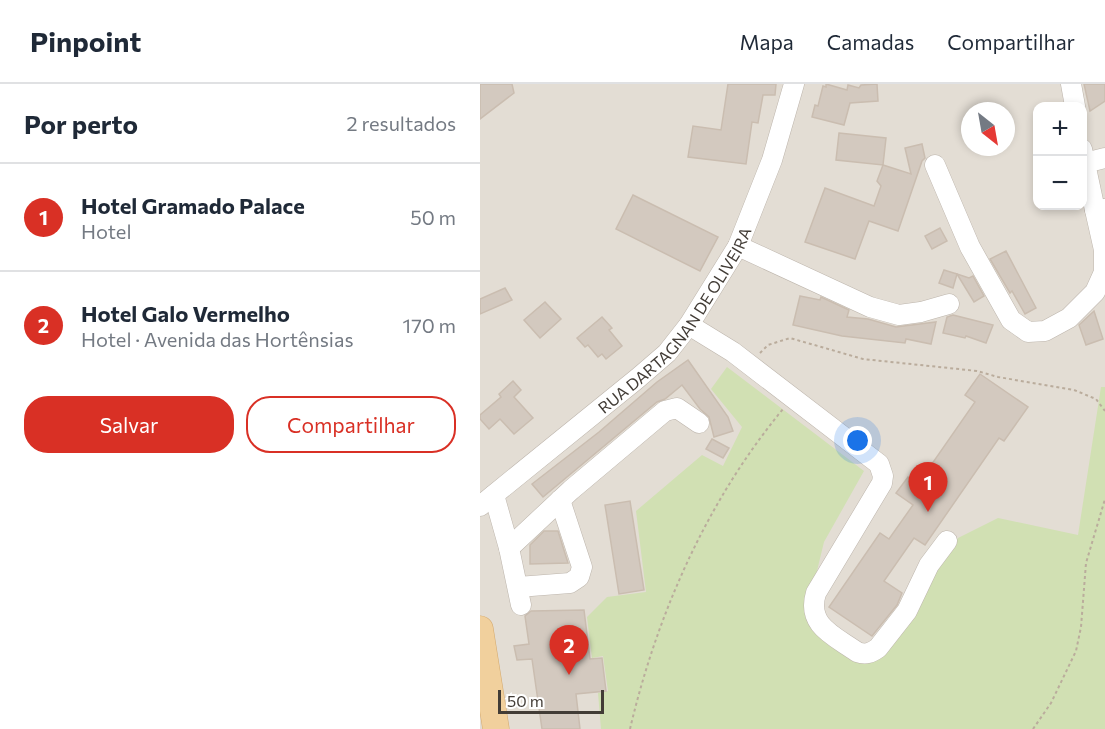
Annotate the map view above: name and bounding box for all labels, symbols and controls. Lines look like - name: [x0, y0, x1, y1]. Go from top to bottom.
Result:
- text: Pinpoint: [30, 24, 141, 58]
- text: Mapa: [740, 29, 794, 54]
- text: Camadas: [827, 29, 914, 54]
- text: Compartilhar: [947, 29, 1075, 54]
- north arrow: [961, 102, 1015, 156]
- map controls: [1033, 102, 1087, 210]
- button: +: [1033, 102, 1087, 156]
- text: Por perto: [24, 108, 138, 139]
- text: 2 resultados: [346, 111, 456, 135]
- button: −: [1033, 156, 1087, 210]
- text: Hotel Gramado Palace: [81, 192, 305, 219]
- text: 1: [39, 205, 48, 229]
- text: 50 m: [410, 205, 456, 229]
- text: Hotel: [81, 219, 131, 243]
- street label: RUA DARTAGNAN DE OLIVEIRA: [594, 224, 754, 416]
- text: Hotel Galo Vermelho: [81, 300, 290, 327]
- text: 2: [38, 313, 49, 337]
- text: 170 m: [403, 313, 456, 337]
- text: Hotel · Avenida das Hortênsias: [81, 327, 354, 351]
- button: Salvar: [24, 396, 234, 453]
- button: Compartilhar: [246, 396, 456, 453]
- your location: [843, 426, 872, 455]
- pin: 1: [908, 462, 948, 512]
- pin: 2: [550, 626, 589, 675]
- scale bar: [498, 687, 604, 714]
- text: 50 m: [507, 691, 544, 710]

